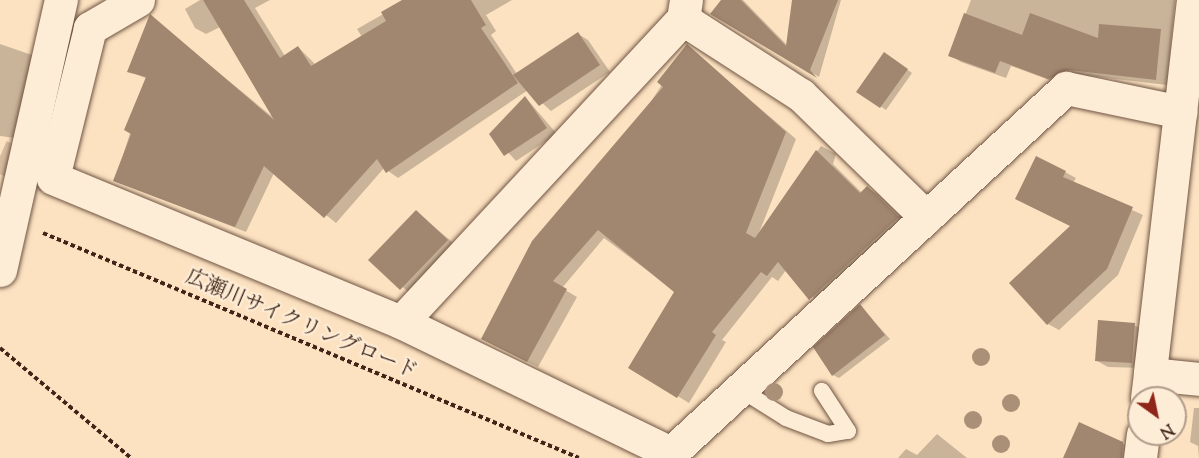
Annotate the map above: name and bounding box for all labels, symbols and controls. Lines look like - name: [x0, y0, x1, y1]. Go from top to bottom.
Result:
- street label: 広瀬川サイクリングロード: [180, 264, 422, 386]
- north arrow: [1127, 386, 1187, 446]
- text: N: [1154, 417, 1178, 443]

